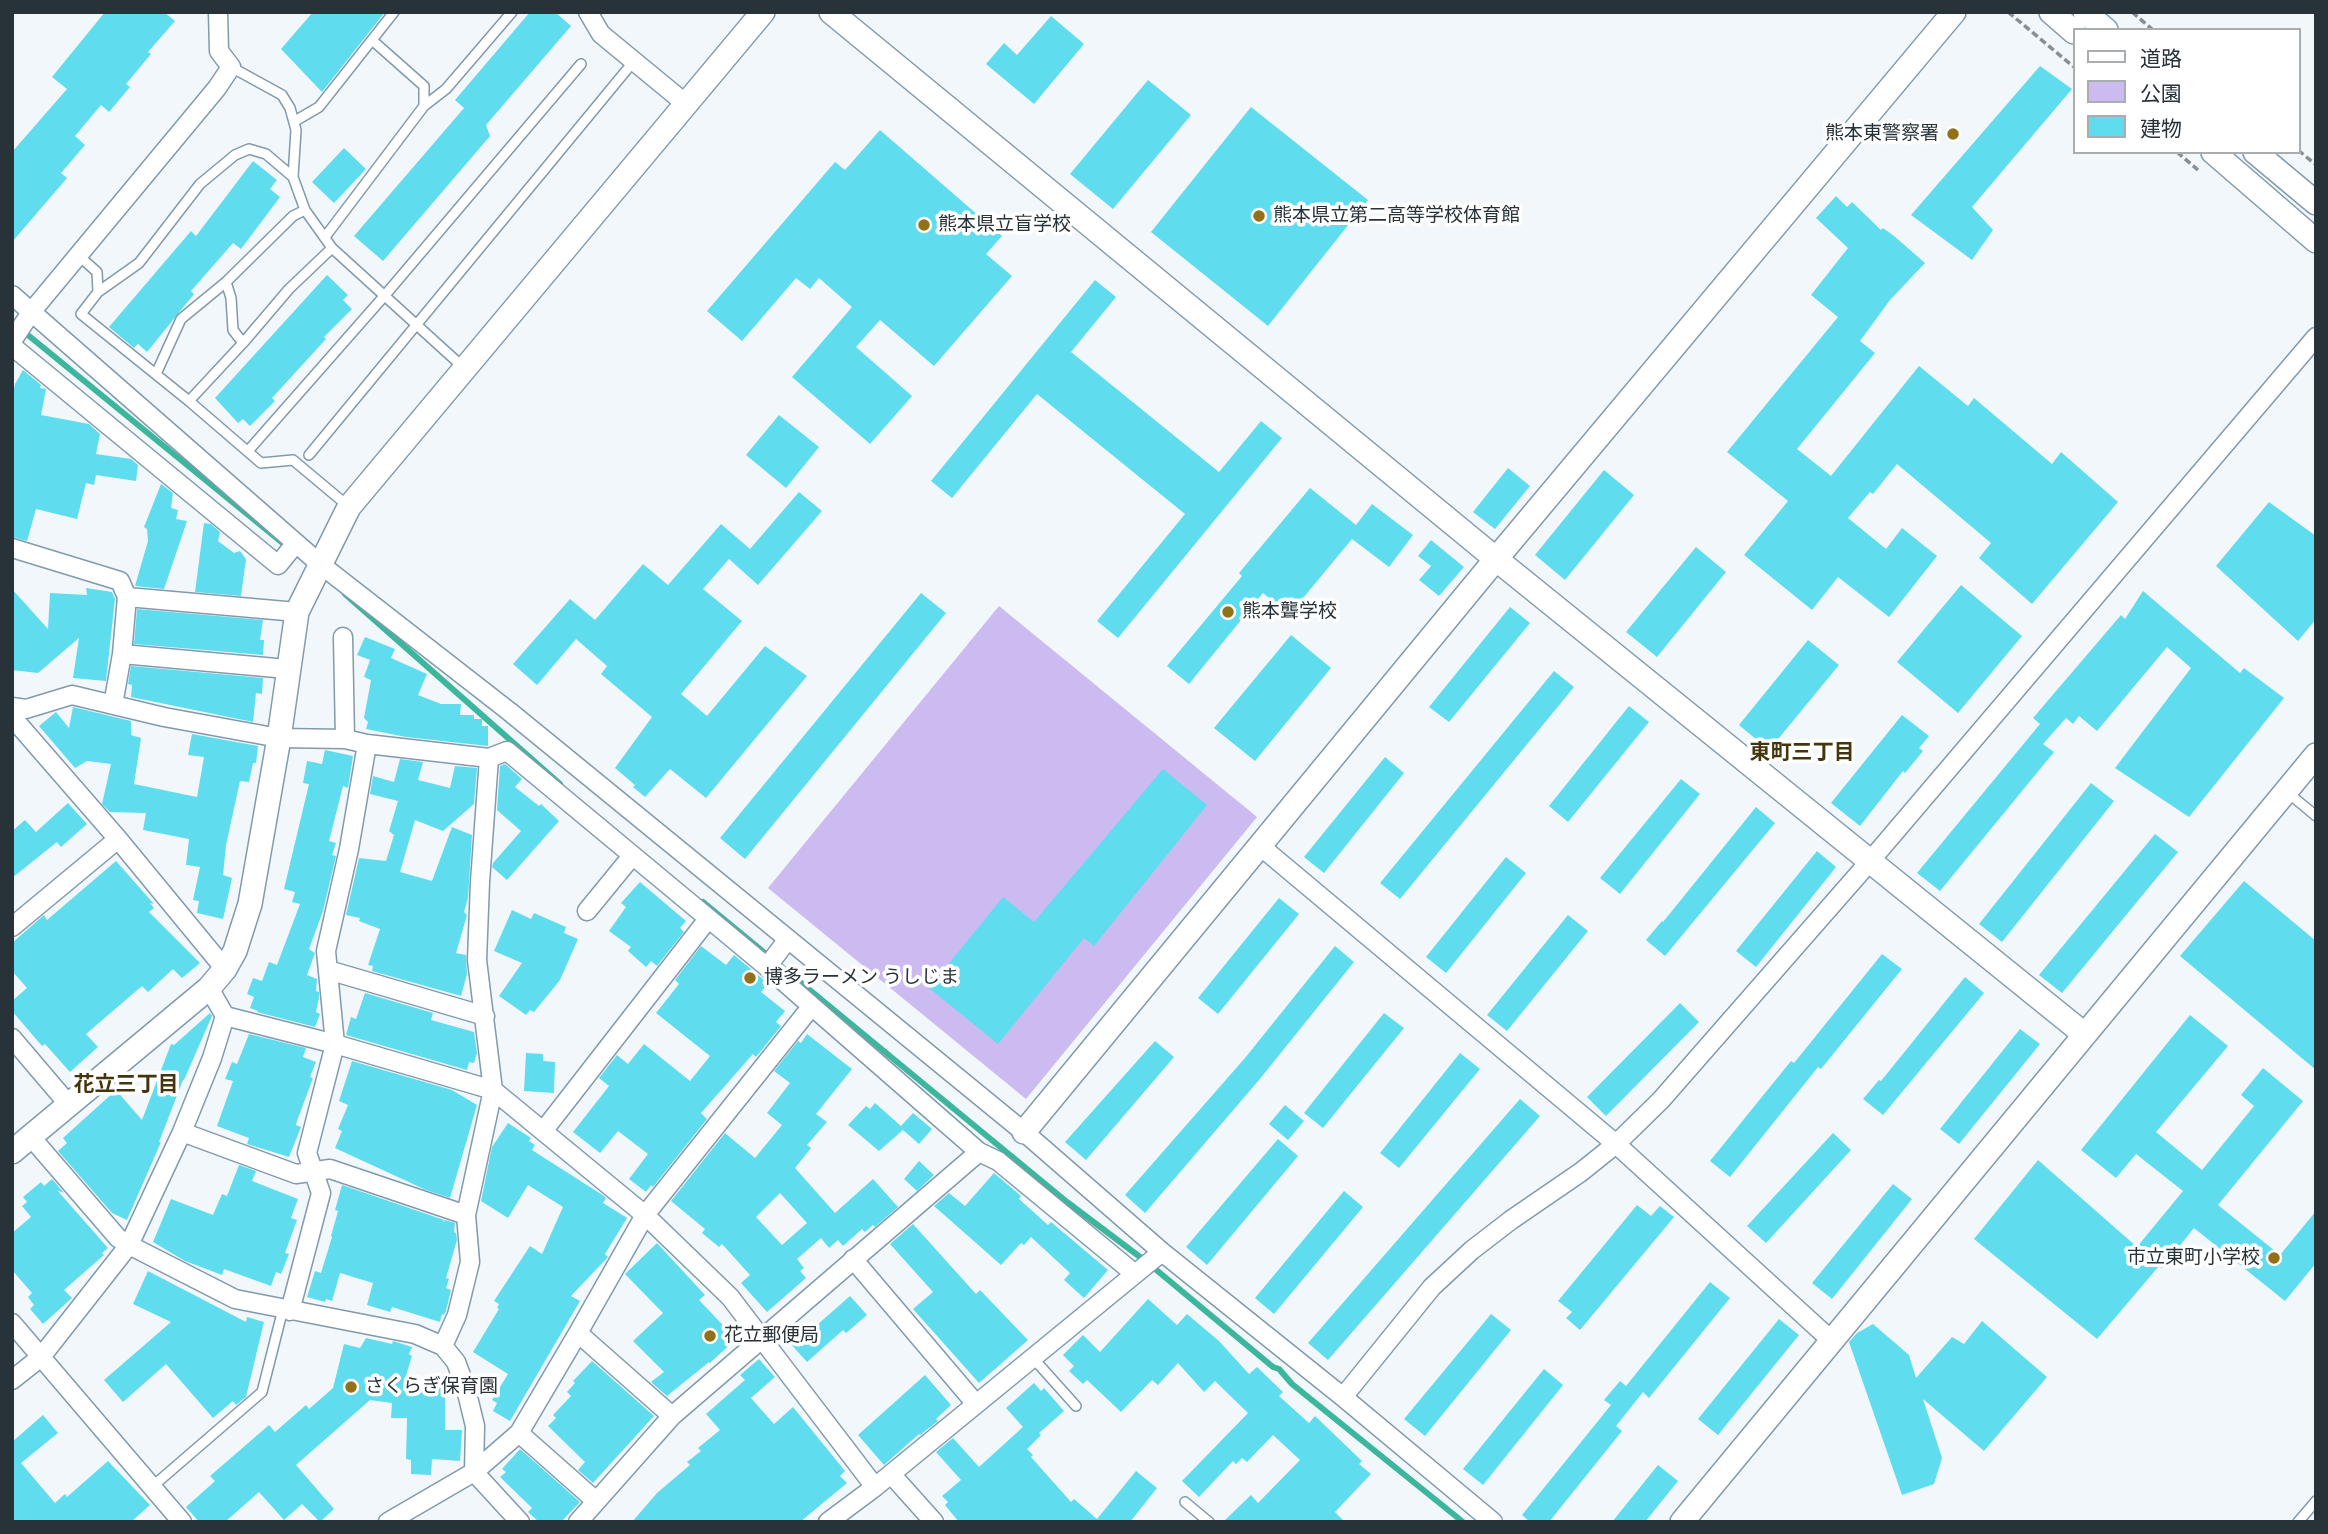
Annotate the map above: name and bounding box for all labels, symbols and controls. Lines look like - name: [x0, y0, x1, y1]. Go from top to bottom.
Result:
- legend: [2072, 28, 2300, 154]
- text: 道路: [2140, 46, 2182, 72]
- text: 公園: [2140, 81, 2182, 107]
- text: 建物: [2140, 116, 2182, 142]
- place label: 熊本東警察署: [1825, 123, 1939, 145]
- marker: 熊本東警察署: [1945, 126, 1961, 142]
- place label: 熊本県立第二高等学校体育館: [1273, 205, 1520, 227]
- marker: 熊本県立第二高等学校体育館: [1251, 208, 1267, 224]
- place label: 熊本県立盲学校: [938, 214, 1071, 236]
- marker: 熊本県立盲学校: [916, 217, 932, 233]
- place label: 熊本聾学校: [1242, 601, 1337, 623]
- marker: 熊本聾学校: [1220, 604, 1236, 620]
- district label: 東町三丁目: [1750, 740, 1854, 766]
- place label: 博多ラーメン うしじま: [764, 967, 959, 989]
- marker: 博多ラーメン うしじま: [742, 970, 758, 986]
- district label: 花立三丁目: [74, 1072, 178, 1098]
- place label: 市立東町小学校: [2127, 1247, 2260, 1269]
- marker: 市立東町小学校: [2266, 1250, 2282, 1266]
- place label: 花立郵便局: [724, 1325, 819, 1347]
- marker: 花立郵便局: [702, 1328, 718, 1344]
- place label: さくらぎ保育園: [365, 1376, 498, 1398]
- marker: さくらぎ保育園: [343, 1379, 359, 1395]

